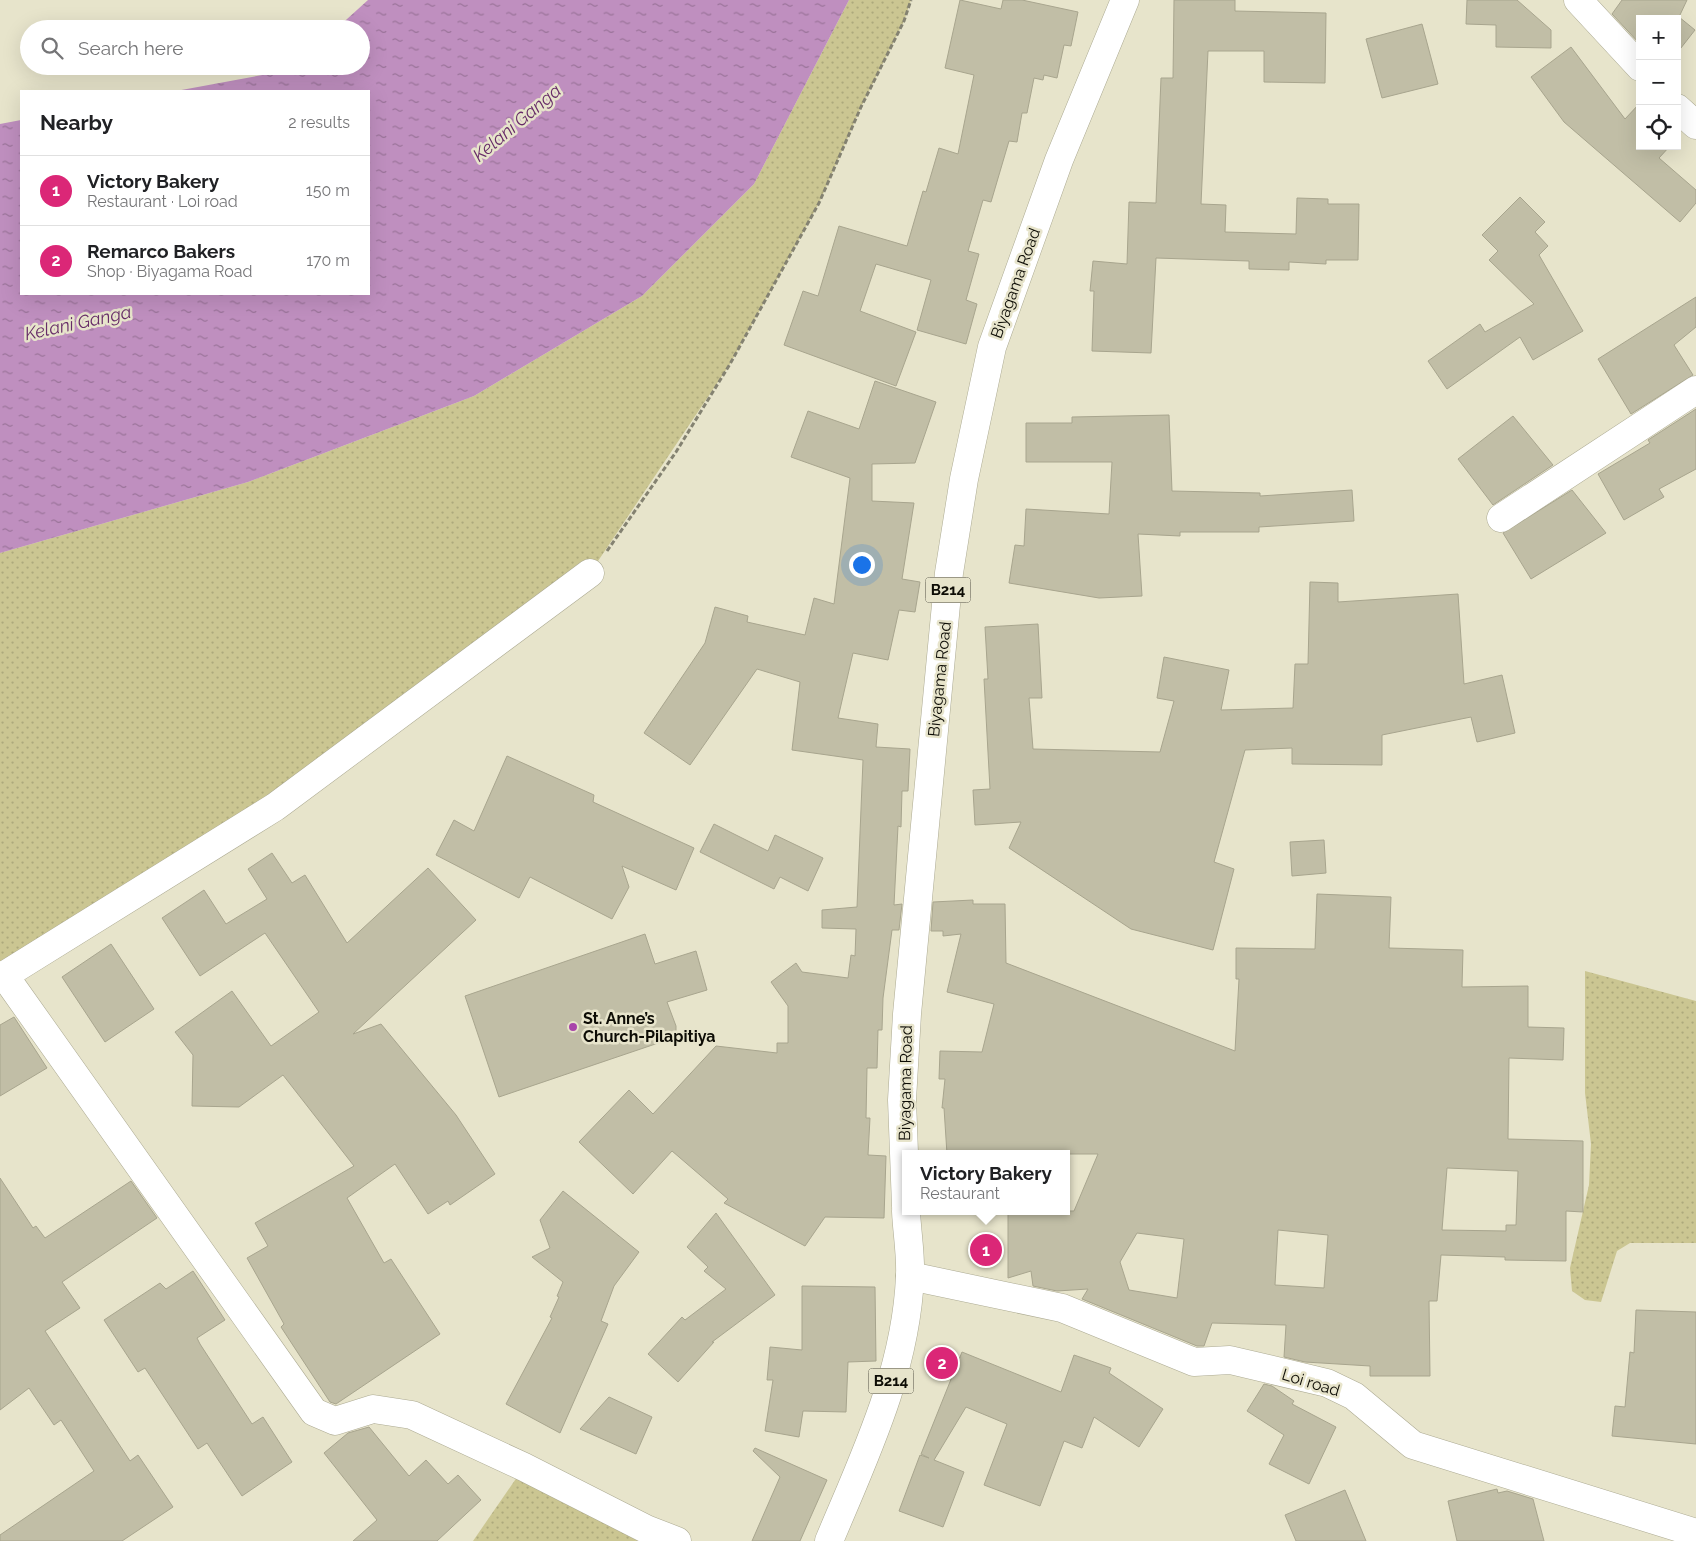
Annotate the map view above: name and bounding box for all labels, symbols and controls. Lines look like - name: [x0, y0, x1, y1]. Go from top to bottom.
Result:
- map controls: [1636, 15, 1681, 150]
- button: +: [1636, 15, 1681, 60]
- search box: [20, 20, 370, 75]
- icon: search: [38, 34, 66, 62]
- text: Search here: [78, 37, 184, 59]
- button: −: [1636, 60, 1681, 105]
- water label: Kelani Ganga: [468, 80, 565, 166]
- button: locate: [1636, 105, 1681, 150]
- text: Nearby: [40, 110, 113, 135]
- text: 2 results: [288, 113, 350, 132]
- text: Victory Bakery: [87, 170, 219, 192]
- text: 1: [52, 181, 60, 200]
- text: 150 m: [306, 181, 350, 200]
- text: Restaurant · Loi road: [87, 192, 238, 211]
- street label: Biyagama Road: [987, 225, 1044, 341]
- text: Remarco Bakers: [87, 240, 235, 262]
- text: 2: [51, 251, 61, 270]
- text: 170 m: [306, 251, 350, 270]
- text: Shop · Biyagama Road: [87, 262, 252, 281]
- water label: Kelani Ganga: [23, 301, 133, 344]
- your location: [849, 552, 875, 578]
- road number: B214: [926, 578, 970, 602]
- street label: Biyagama Road: [924, 620, 955, 738]
- place label: St. Anne’s Church-Pilapitiya: [583, 1009, 716, 1046]
- marker: St. Anne’s Church-Pilapitiya: [567, 1021, 579, 1033]
- street label: Biyagama Road: [895, 1025, 916, 1141]
- popup: [902, 1150, 1070, 1215]
- text: Victory Bakery: [920, 1162, 1052, 1184]
- text: Restaurant: [920, 1184, 1000, 1203]
- pin: 1: [970, 1231, 1002, 1269]
- pin: 2: [926, 1344, 958, 1382]
- street label: Loi road: [1279, 1365, 1342, 1400]
- road number: B214: [868, 1368, 914, 1394]

